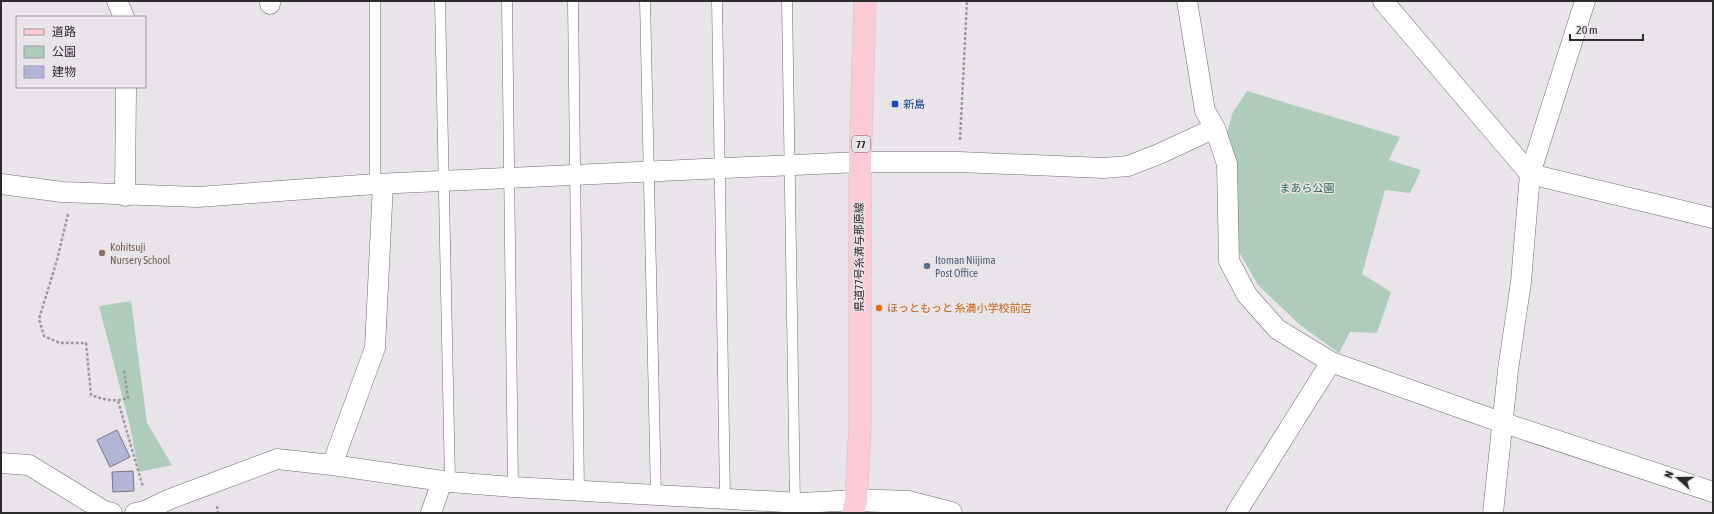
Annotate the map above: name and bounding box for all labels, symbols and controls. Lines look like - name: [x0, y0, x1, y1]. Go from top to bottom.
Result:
- legend: [16, 16, 146, 88]
- scale bar: [1570, 16, 1643, 42]
- text: 20 m: [1576, 23, 1598, 37]
- text: 道路: [52, 25, 76, 39]
- text: 公園: [52, 45, 76, 59]
- text: 建物: [52, 65, 76, 79]
- place label: 新島: [903, 98, 925, 110]
- marker: 新島: [890, 99, 900, 109]
- road number: 77: [852, 136, 870, 152]
- park label: まあら公園: [1280, 182, 1335, 194]
- street label: 県道77号糸満与那原線: [853, 202, 865, 312]
- place label: Kohitsuji Nursery School: [110, 241, 171, 266]
- marker: Kohitsuji Nursery School: [97, 248, 107, 258]
- place label: Itoman Niijima Post Office: [935, 254, 996, 279]
- marker: Itoman Niijima Post Office: [922, 261, 932, 271]
- place label: ほっともっと 糸満小学校前店: [887, 302, 1032, 314]
- marker: ほっともっと 糸満小学校前店: [874, 303, 884, 313]
- north arrow: [1658, 458, 1698, 498]
- text: N: [1662, 469, 1675, 480]

